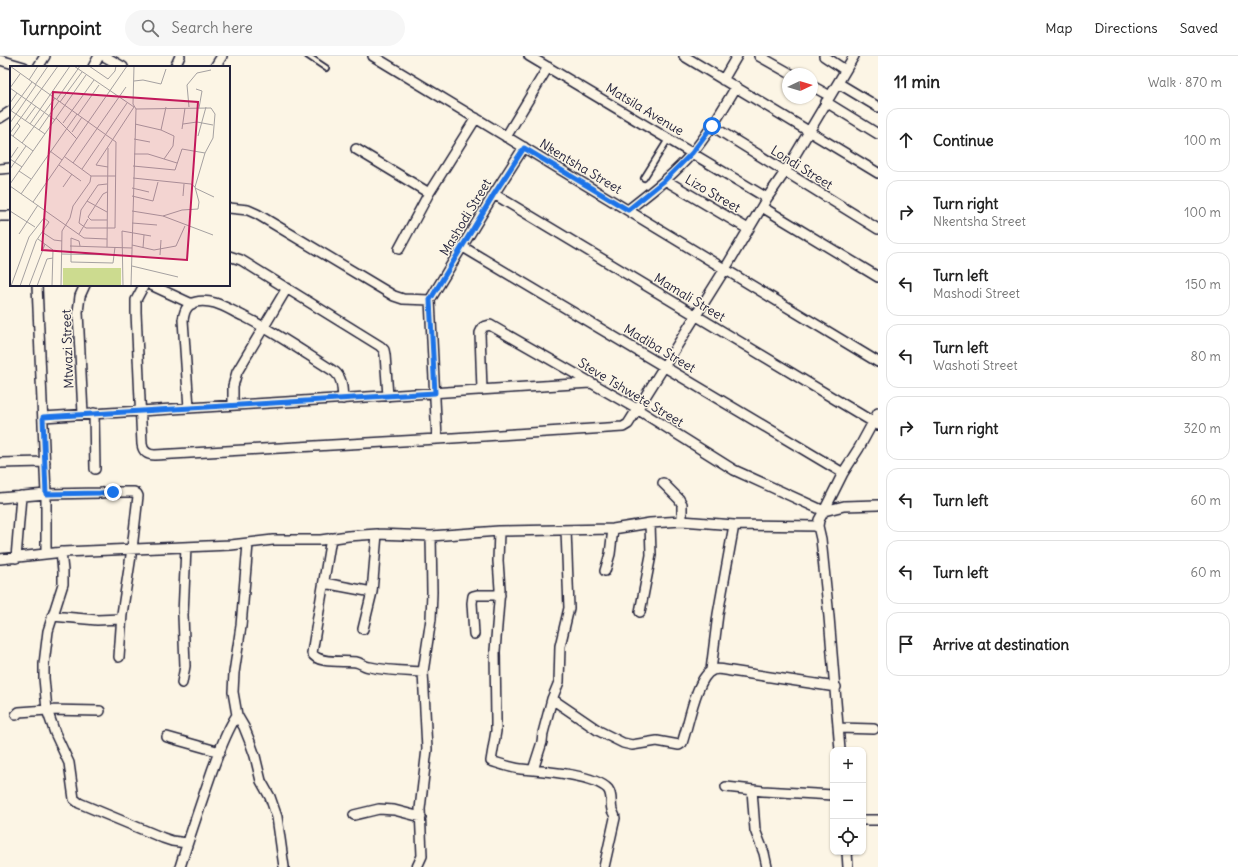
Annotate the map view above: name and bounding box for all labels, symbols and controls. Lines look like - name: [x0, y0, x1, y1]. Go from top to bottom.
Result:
- search box: [125, 10, 405, 46]
- text: Turnpoint: [20, 16, 101, 40]
- icon: search: [139, 17, 161, 39]
- text: Search here: [171, 18, 253, 37]
- text: Map: [1045, 19, 1072, 37]
- text: Directions: [1094, 19, 1158, 37]
- text: Saved: [1180, 19, 1218, 37]
- inset map: [10, 66, 230, 286]
- north arrow: [782, 68, 818, 104]
- text: 11 min: [894, 71, 940, 93]
- text: Walk · 870 m: [1148, 74, 1222, 91]
- street label: Matsila Avenue: [603, 79, 687, 139]
- route start: [703, 117, 721, 135]
- icon: ahead: [895, 129, 917, 151]
- text: Continue: [933, 131, 994, 150]
- text: 100 m: [1184, 132, 1221, 149]
- street label: Nkentsha Street: [537, 135, 625, 198]
- street label: Londi Street: [768, 142, 836, 194]
- street label: Lizo Street: [682, 171, 744, 216]
- street label: Mashodi Street: [436, 175, 495, 259]
- text: Turn right: [933, 194, 998, 213]
- icon: right: [895, 201, 917, 223]
- text: 100 m: [1184, 204, 1221, 221]
- text: Nkentsha Street: [933, 213, 1026, 230]
- text: Turn left: [933, 266, 988, 285]
- street label: Mamali Street: [651, 269, 729, 326]
- icon: left: [895, 273, 917, 295]
- text: 150 m: [1185, 276, 1221, 293]
- text: Mashodi Street: [933, 285, 1020, 302]
- street label: Mtwazi Street: [58, 308, 77, 389]
- street label: Madiba Street: [621, 320, 699, 377]
- text: Turn left: [933, 338, 988, 357]
- icon: left: [895, 345, 917, 367]
- text: 80 m: [1190, 348, 1221, 365]
- street label: Steve Tshwete Street: [575, 354, 687, 431]
- text: Washoti Street: [933, 357, 1018, 374]
- icon: right: [895, 417, 917, 439]
- text: Turn right: [933, 419, 998, 438]
- text: 320 m: [1183, 420, 1221, 437]
- route end: [104, 483, 122, 501]
- icon: left: [895, 489, 917, 511]
- text: Turn left: [933, 491, 988, 510]
- text: 60 m: [1190, 492, 1221, 509]
- icon: left: [895, 561, 917, 583]
- text: Turn left: [933, 563, 988, 582]
- text: 60 m: [1190, 564, 1221, 581]
- icon: arrive: [895, 633, 917, 655]
- text: Arrive at destination: [933, 635, 1069, 654]
- map controls: [830, 747, 866, 855]
- button: +: [830, 747, 866, 783]
- button: −: [830, 783, 866, 819]
- button: locate: [830, 819, 866, 855]

